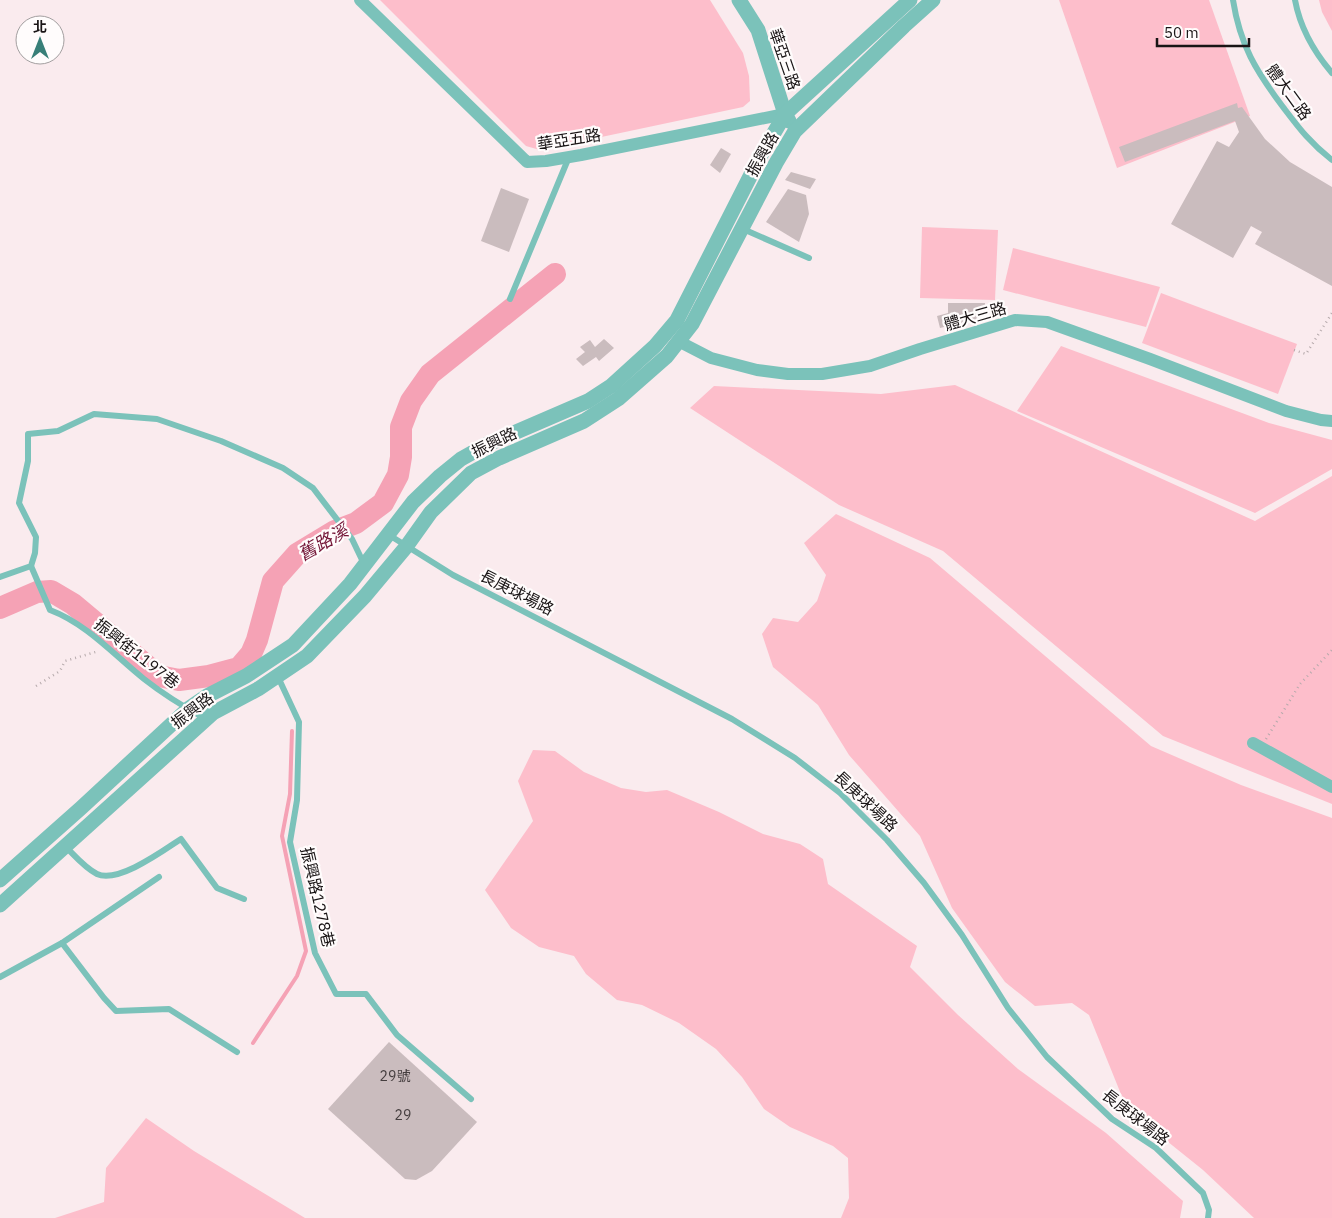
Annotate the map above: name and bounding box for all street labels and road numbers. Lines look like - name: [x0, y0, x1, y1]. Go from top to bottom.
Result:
- street label: 華亞三路: [765, 25, 805, 93]
- street label: 體大二路: [1262, 60, 1316, 124]
- street label: 華亞五路: [536, 124, 602, 154]
- street label: 振興路: [742, 128, 782, 180]
- street label: 體大三路: [941, 298, 1009, 334]
- street label: 振興路: [468, 422, 520, 462]
- street label: 長庚球場路: [477, 565, 557, 619]
- street label: 振興街1197巷: [90, 614, 184, 692]
- street label: 振興路: [167, 688, 217, 732]
- street label: 長庚球場路: [830, 766, 902, 836]
- street label: 振興路1278巷: [297, 845, 339, 949]
- street label: 長庚球場路: [1098, 1084, 1174, 1150]

